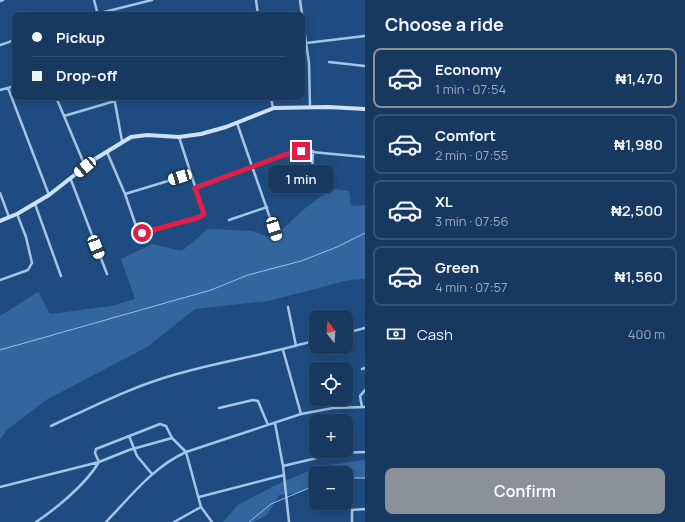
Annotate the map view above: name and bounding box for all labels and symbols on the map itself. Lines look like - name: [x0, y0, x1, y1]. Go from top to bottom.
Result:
- route end: [292, 142, 310, 160]
- car: [72, 155, 98, 179]
- callout: 1 min: [268, 165, 334, 193]
- car: [167, 168, 193, 186]
- car: [265, 216, 283, 242]
- route start: [133, 224, 151, 242]
- car: [86, 234, 106, 260]
- north arrow: [309, 310, 353, 354]

